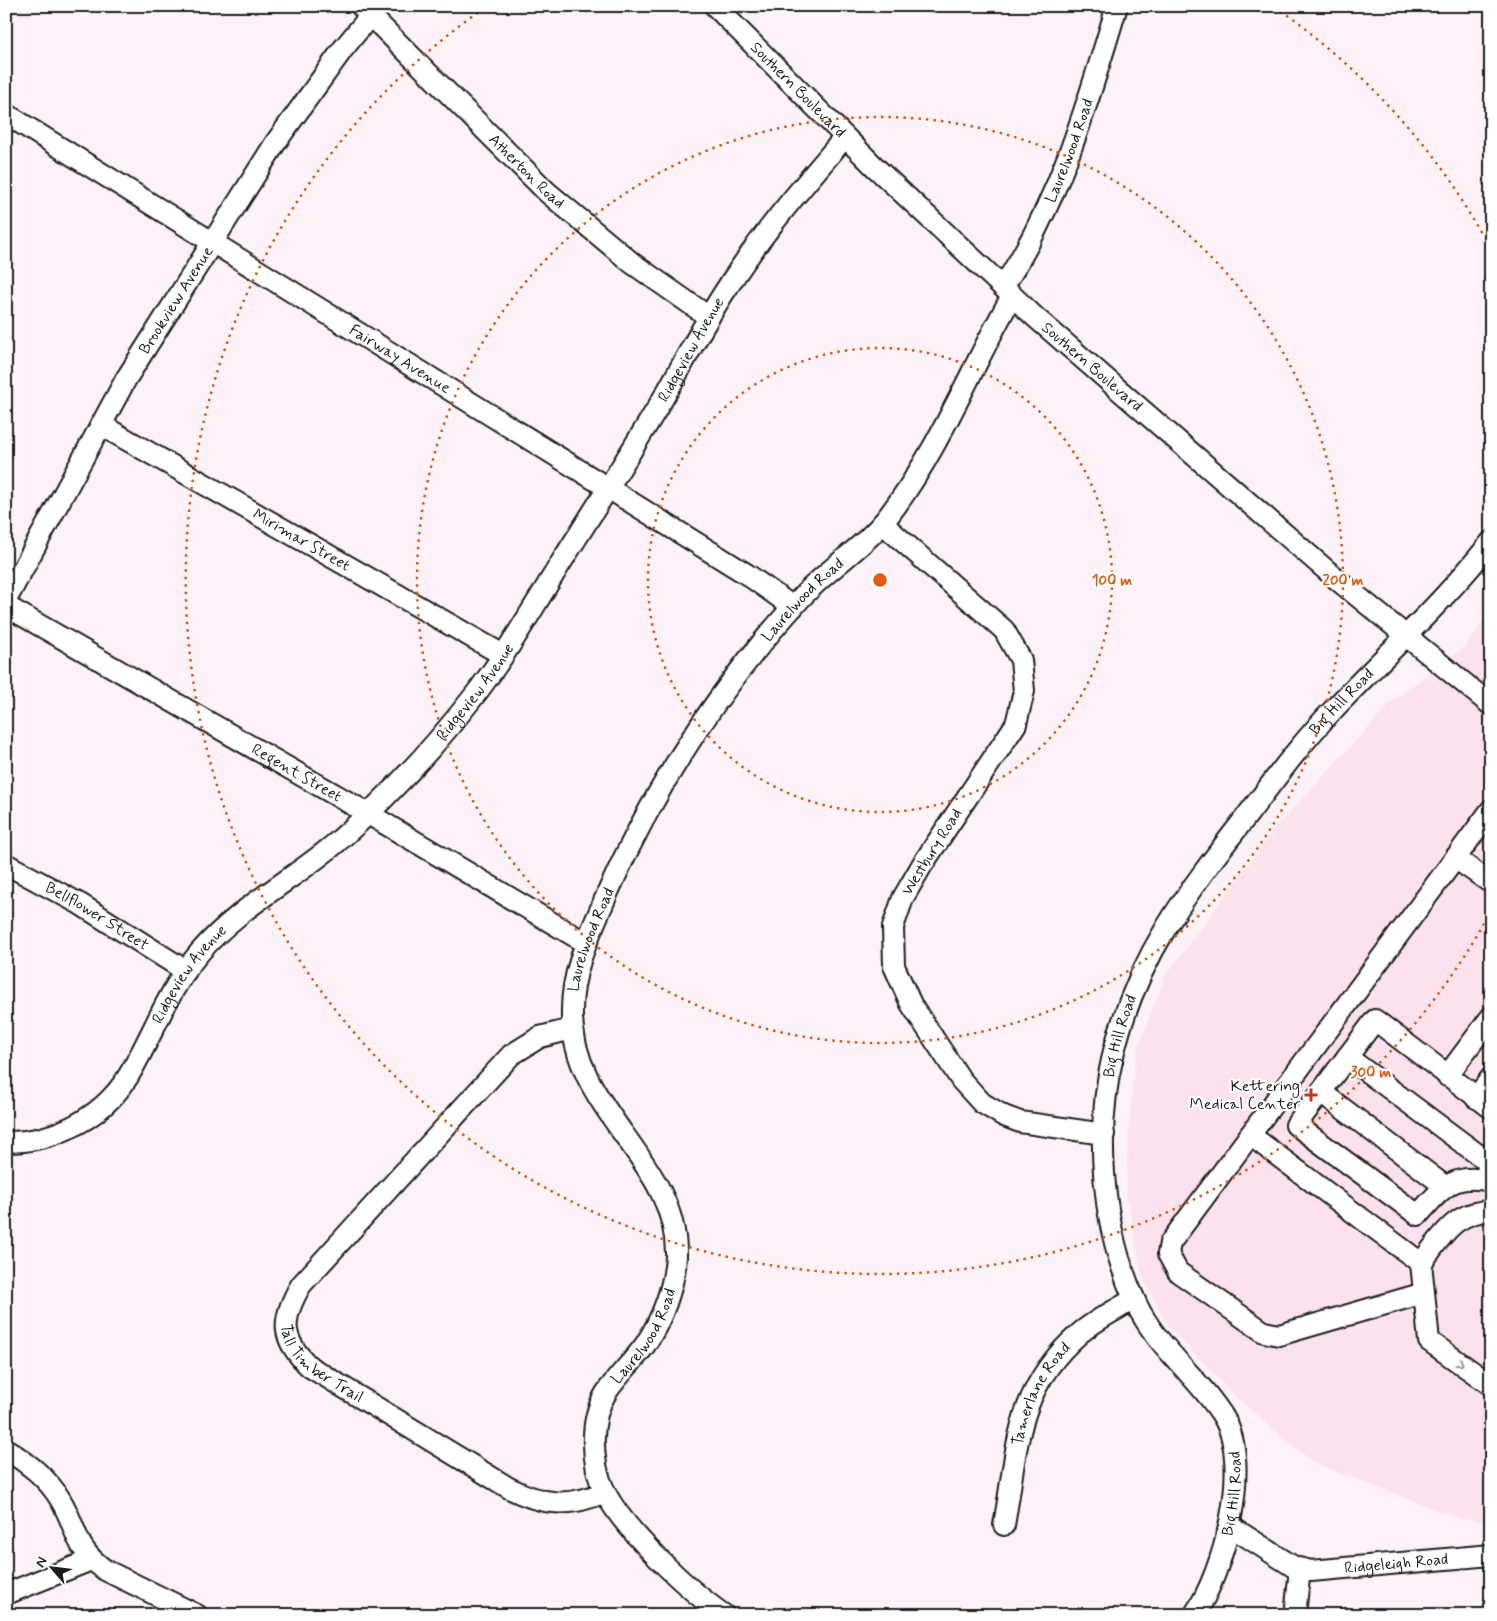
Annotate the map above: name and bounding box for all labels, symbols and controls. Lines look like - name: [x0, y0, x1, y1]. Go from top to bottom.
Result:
- street label: Southern Boulevard: [746, 37, 851, 142]
- street label: Laurelwood Road: [1040, 96, 1098, 206]
- street label: Atherton Road: [484, 129, 569, 213]
- street label: Brookview Avenue: [134, 242, 218, 358]
- street label: Ridgeview Avenue: [653, 293, 729, 406]
- street label: Southern Boulevard: [1037, 317, 1147, 416]
- street label: Fairway Avenue: [345, 319, 455, 398]
- street label: Mirimar Street: [249, 503, 354, 576]
- street label: Laurelwood Road: [757, 553, 848, 646]
- centre of rings: [871, 571, 889, 589]
- text: 100 m: [1092, 571, 1132, 591]
- text: 200 m: [1323, 571, 1364, 591]
- street label: Ridgeview Avenue: [431, 639, 519, 745]
- street label: Big Hill Road: [1304, 664, 1378, 740]
- street label: Regent Street: [248, 738, 346, 807]
- street label: Westbury Road: [897, 805, 967, 899]
- street label: Bellflower Street: [42, 877, 153, 956]
- street label: Laurelwood Road: [563, 884, 619, 993]
- street label: Ridgeview Avenue: [147, 920, 231, 1027]
- street label: Big Hill Road: [1098, 992, 1142, 1079]
- text: 300 m: [1351, 1063, 1391, 1083]
- place label: Kettering Medical Center: [1190, 1076, 1300, 1115]
- marker: Kettering Medical Center: [1304, 1088, 1318, 1102]
- street label: Laurelwood Road: [606, 1286, 681, 1388]
- street label: Tall Timber Trail: [276, 1323, 368, 1408]
- street label: Tamerlane Road: [1007, 1337, 1075, 1447]
- one-way arrow: [1454, 1357, 1464, 1366]
- street label: Big Hill Road: [1217, 1450, 1246, 1538]
- north arrow: [28, 1544, 78, 1594]
- street label: Ridgeleigh Road: [1343, 1548, 1449, 1578]
- text: N: [31, 1554, 52, 1571]

